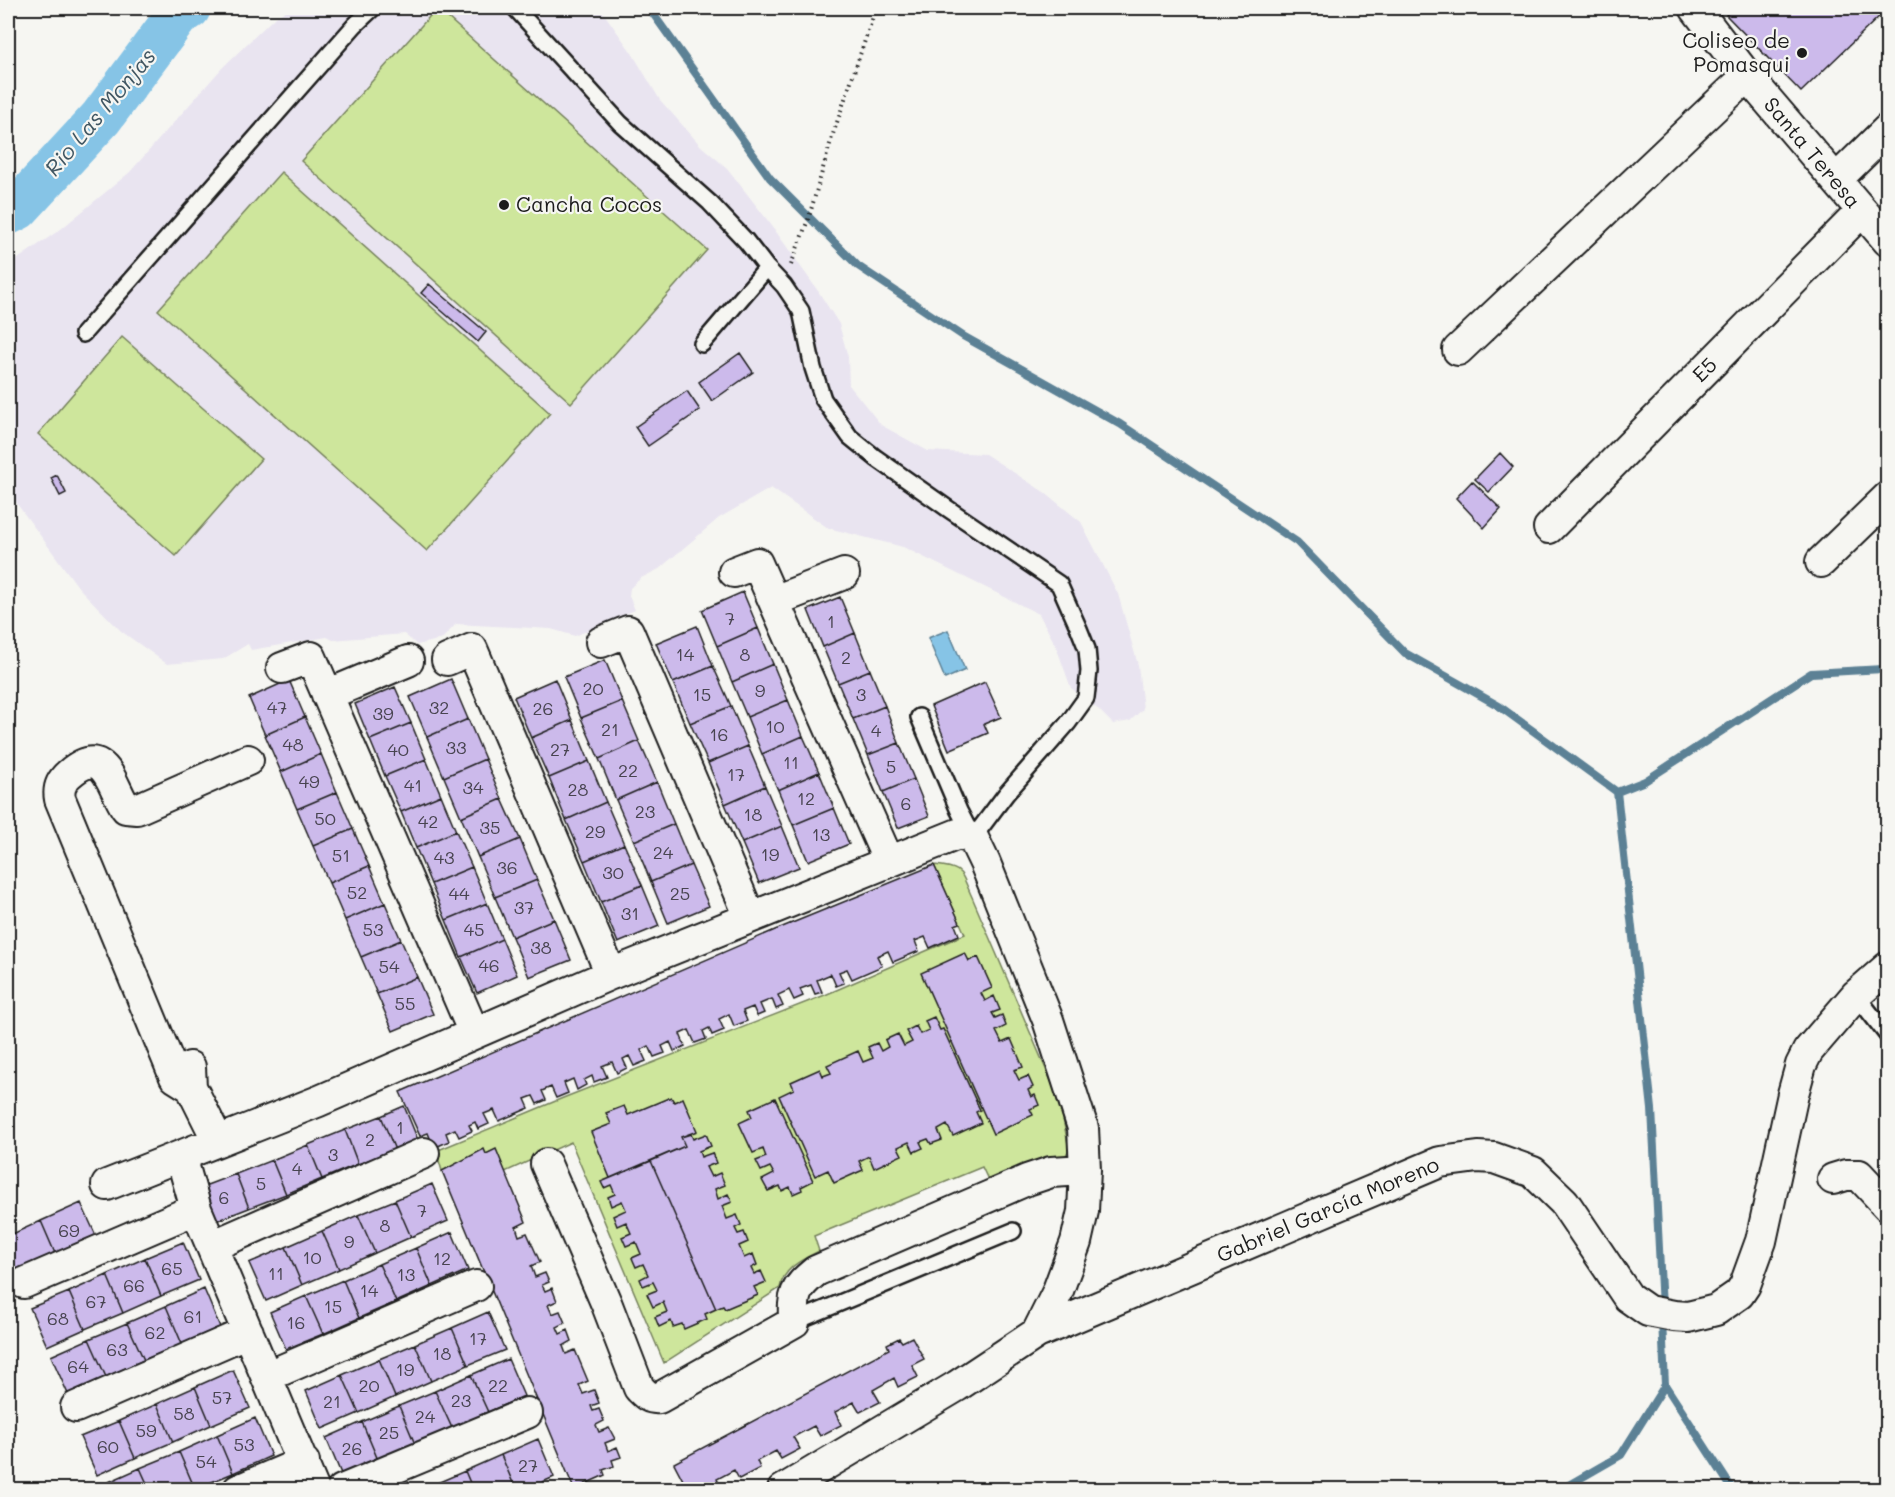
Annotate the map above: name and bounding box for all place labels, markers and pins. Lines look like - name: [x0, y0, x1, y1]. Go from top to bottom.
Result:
- place label: Coliseo de Pomasqui: [1682, 26, 1790, 77]
- marker: Coliseo de Pomasqui: [1795, 46, 1809, 60]
- place label: Cancha Cocos: [516, 190, 662, 217]
- marker: Cancha Cocos: [497, 198, 511, 212]

